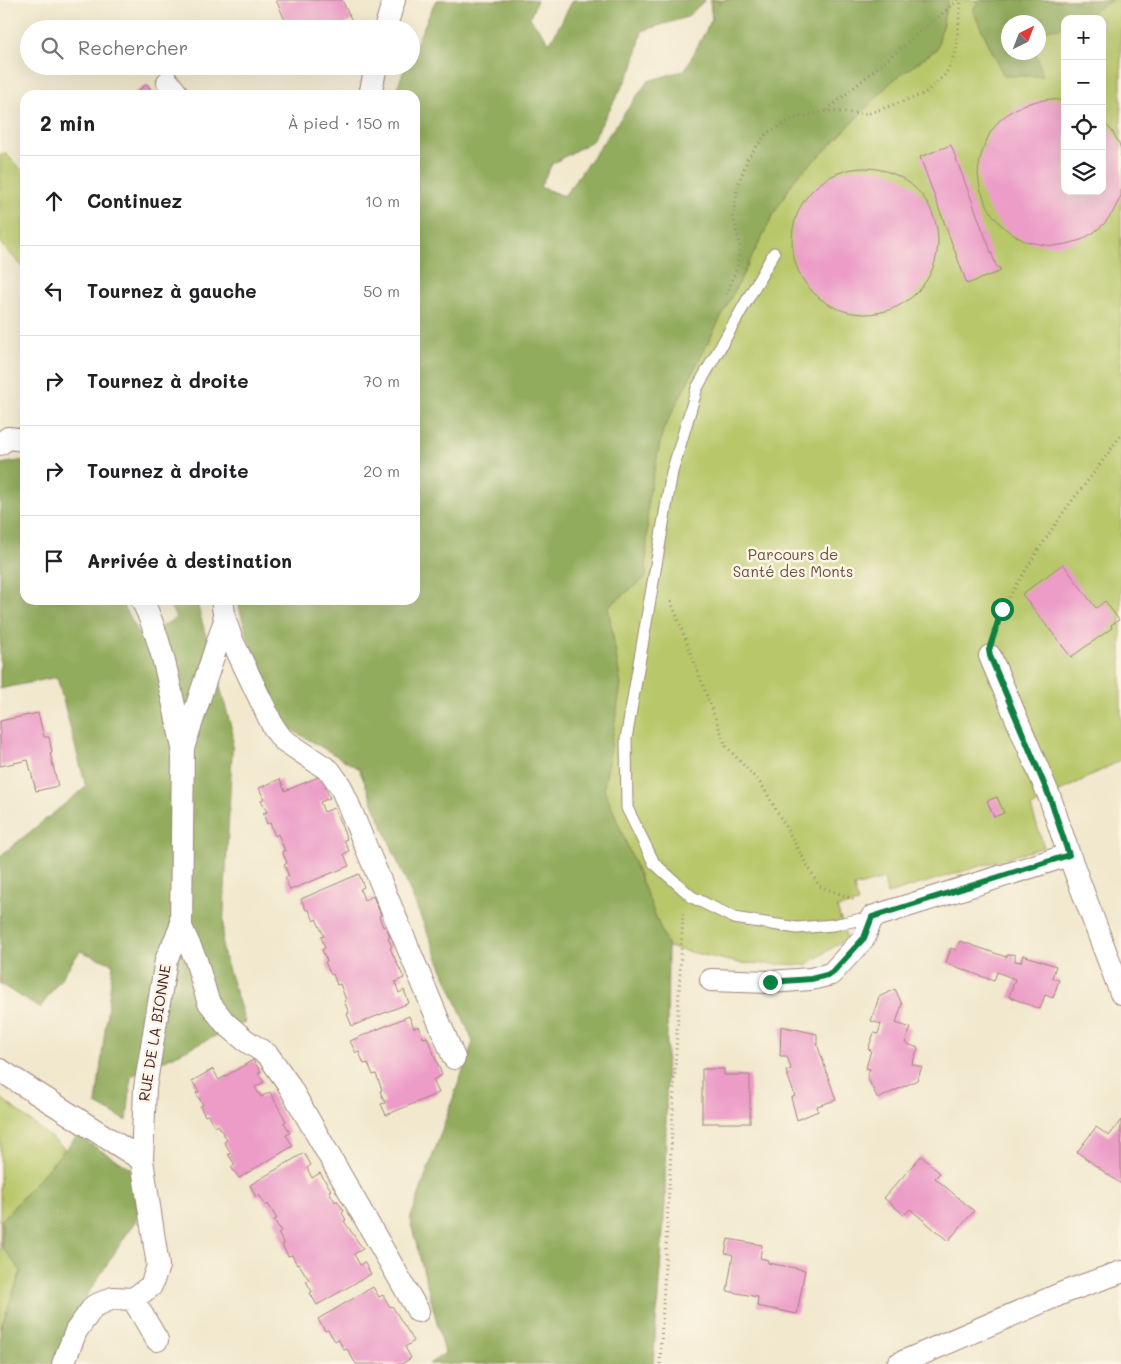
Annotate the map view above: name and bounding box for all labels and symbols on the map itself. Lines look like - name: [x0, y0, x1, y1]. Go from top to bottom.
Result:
- north arrow: [1001, 15, 1046, 60]
- park label: Parcours de Santé des Monts: [733, 544, 853, 581]
- route start: [991, 598, 1014, 621]
- street label: RUE DE LA BIONNE: [133, 963, 175, 1103]
- route end: [759, 971, 782, 994]

